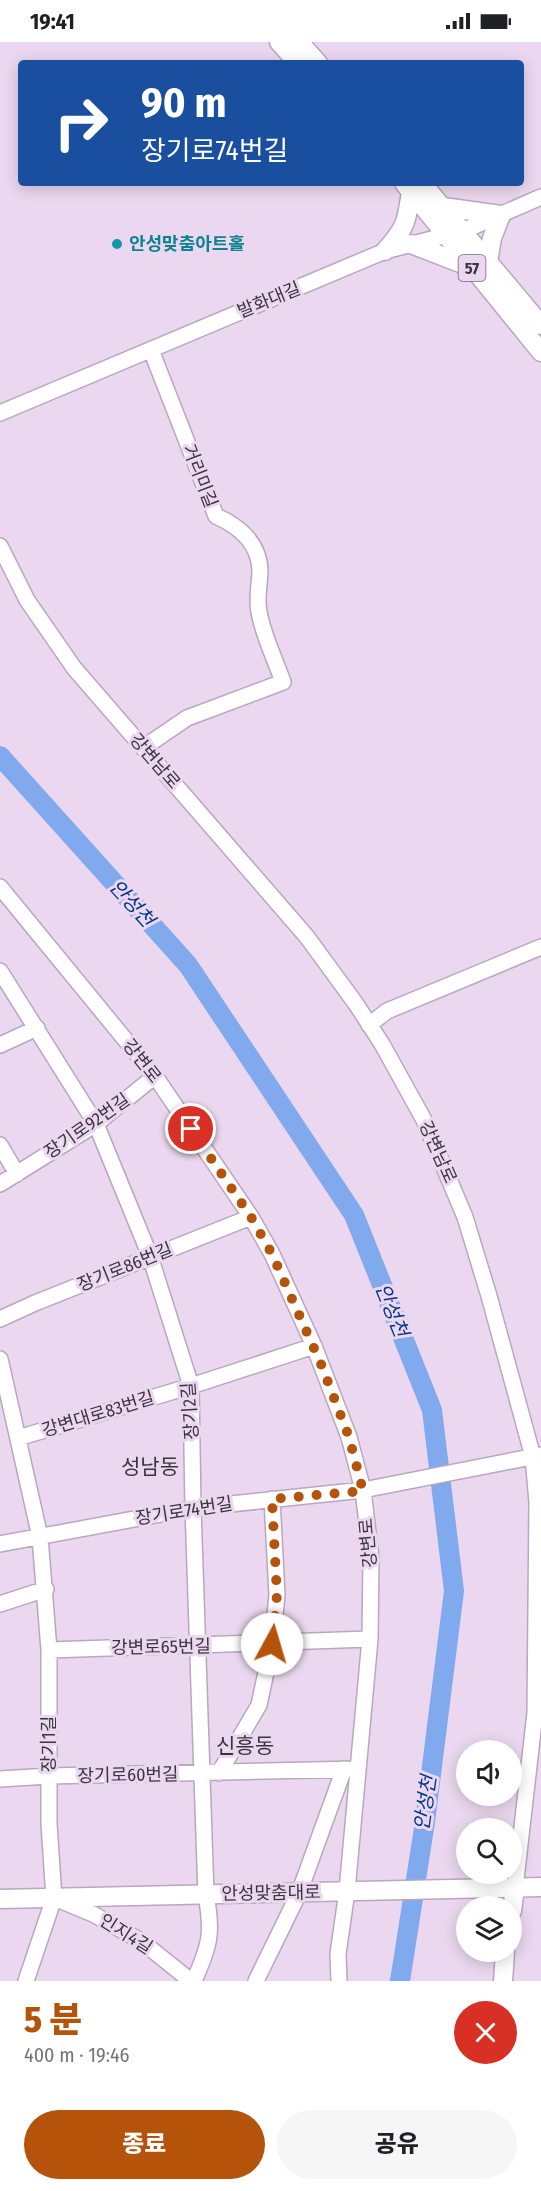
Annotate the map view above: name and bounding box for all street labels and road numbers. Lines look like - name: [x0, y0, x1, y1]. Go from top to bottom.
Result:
- road number: 57: [458, 255, 486, 281]
- street label: 발화대길: [234, 277, 304, 323]
- street label: 거리미길: [178, 441, 222, 511]
- street label: 강변남로: [125, 729, 185, 793]
- street label: 강변로: [118, 1035, 166, 1087]
- street label: 장기로92번길: [40, 1089, 134, 1163]
- street label: 강변남로: [414, 1117, 462, 1187]
- street label: 장기로86번길: [74, 1238, 176, 1296]
- street label: 장기2길: [177, 1381, 203, 1441]
- street label: 강변대로83번길: [39, 1386, 157, 1442]
- street label: 장기로74번길: [134, 1492, 234, 1530]
- street label: 강변로: [355, 1517, 381, 1569]
- street label: 강변로65번길: [111, 1635, 211, 1659]
- street label: 장기1길: [38, 1716, 60, 1772]
- street label: 장기로60번길: [77, 1763, 179, 1787]
- street label: 안성맞춤대로: [221, 1881, 321, 1905]
- street label: 인지4길: [95, 1909, 157, 1959]

